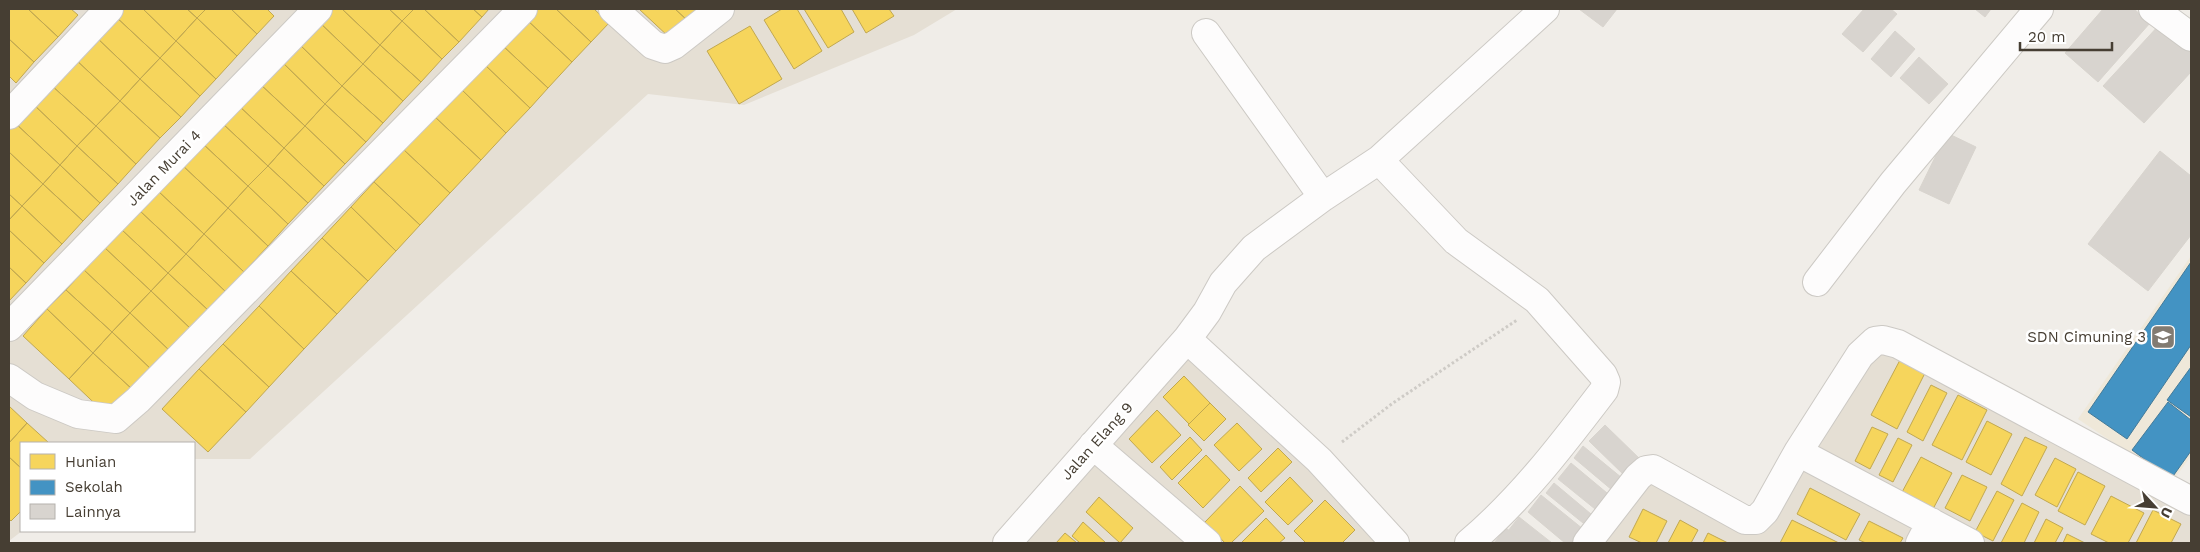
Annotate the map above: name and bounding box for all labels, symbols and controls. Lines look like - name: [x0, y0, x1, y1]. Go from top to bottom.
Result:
- scale bar: [2020, 20, 2112, 52]
- text: 20 m: [2028, 28, 2066, 46]
- street label: Jalan Murai 4: [123, 126, 205, 210]
- school or university icon: SDN Cimuning 3: [2150, 324, 2176, 350]
- place label: SDN Cimuning 3: [2027, 328, 2146, 346]
- street label: Jalan Elang 9: [1057, 398, 1137, 484]
- legend: [20, 442, 195, 532]
- text: Hunian: [65, 453, 116, 471]
- text: Sekolah: [65, 478, 123, 496]
- north arrow: [2130, 482, 2180, 532]
- text: Lainnya: [65, 503, 121, 521]
- text: U: [2157, 505, 2176, 521]

